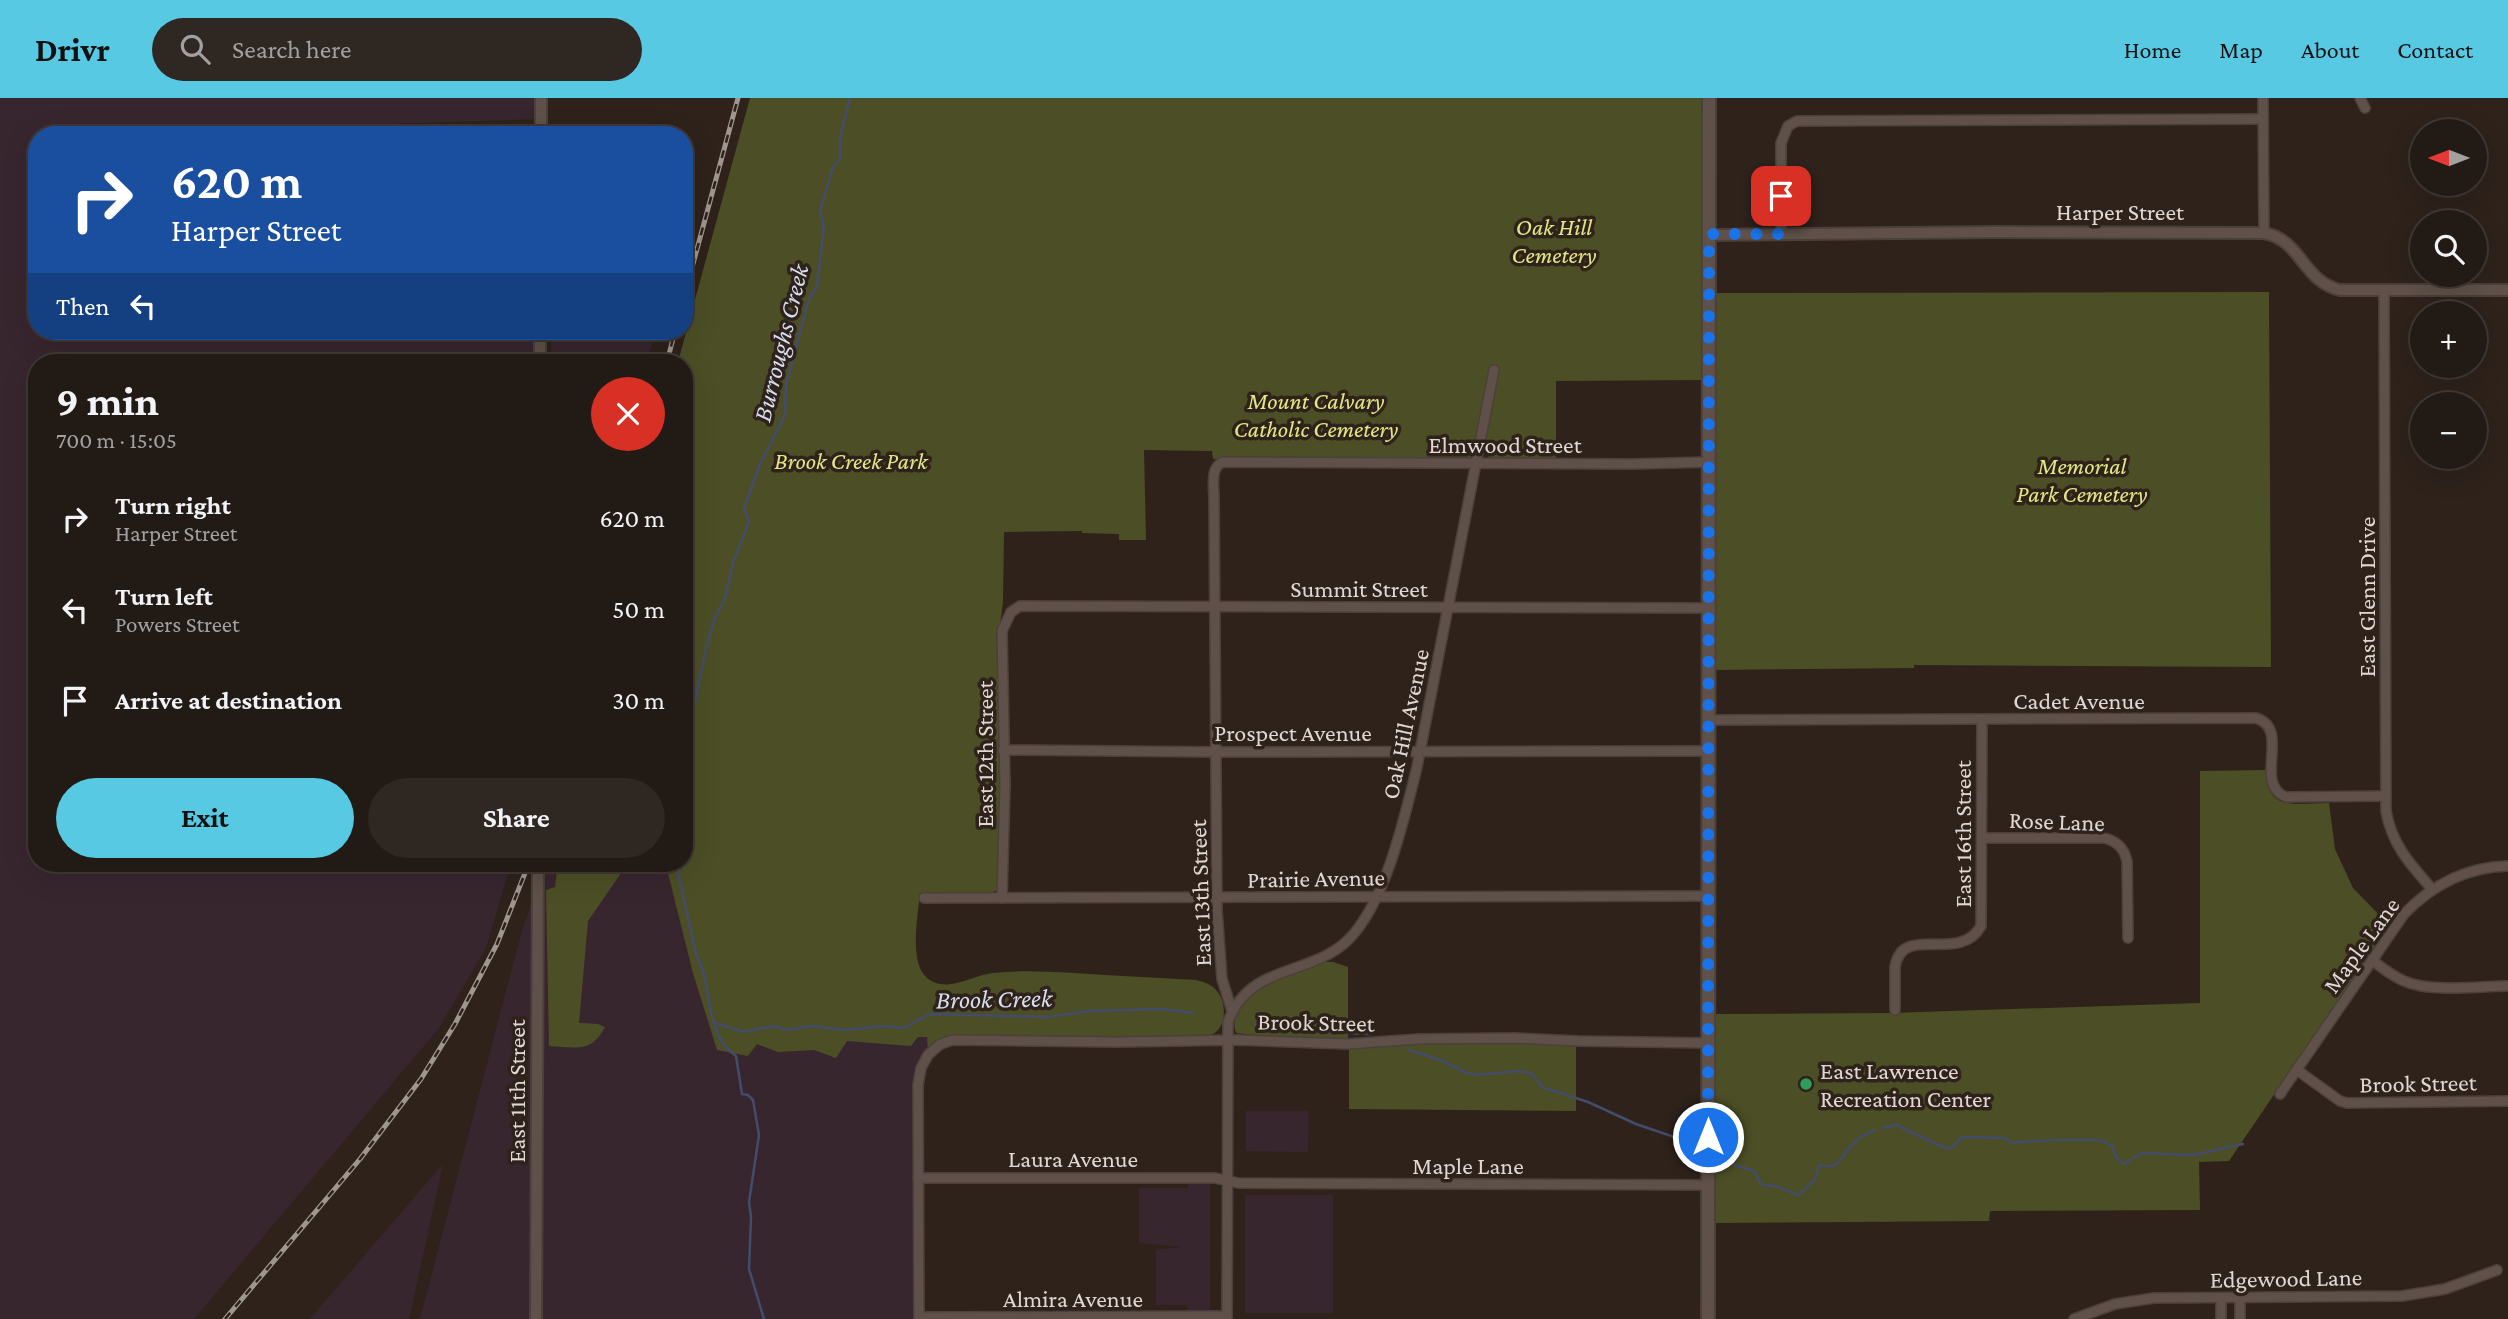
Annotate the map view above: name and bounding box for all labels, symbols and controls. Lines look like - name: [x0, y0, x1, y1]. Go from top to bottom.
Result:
- search box: [152, 18, 642, 81]
- icon: search: [176, 30, 214, 68]
- text: Drivr: [35, 31, 110, 68]
- text: Search here: [232, 35, 351, 64]
- text: Home: [2124, 36, 2181, 63]
- text: Map: [2219, 36, 2263, 63]
- text: About: [2301, 36, 2359, 63]
- text: Contact: [2397, 36, 2473, 63]
- north arrow: [2410, 119, 2487, 196]
- map controls: [2410, 119, 2487, 469]
- icon: right: [56, 154, 147, 245]
- text: 620 m: [171, 154, 302, 209]
- pin: [1751, 166, 1811, 226]
- icon: arrive: [1762, 177, 1800, 215]
- street label: Harper Street: [2056, 198, 2185, 225]
- button: search: [2410, 210, 2487, 287]
- text: Harper Street: [171, 212, 341, 248]
- park label: Oak Hill Cemetery: [1512, 213, 1596, 268]
- water label: Burroughs Creek: [747, 260, 815, 425]
- icon: left: [124, 287, 162, 325]
- text: Then: [56, 292, 110, 321]
- button: +: [2410, 301, 2487, 378]
- text: 9 min: [56, 377, 159, 424]
- button: close: [591, 377, 665, 451]
- park label: Mount Calvary Catholic Cemetery: [1234, 387, 1398, 442]
- button: −: [2410, 392, 2487, 469]
- text: 700 m · 15:05: [56, 427, 177, 453]
- street label: Elmwood Street: [1428, 431, 1583, 458]
- park label: Brook Creek Park: [774, 447, 929, 474]
- park label: Memorial Park Cemetery: [2017, 452, 2147, 507]
- text: Turn right: [115, 491, 231, 520]
- icon: right: [56, 500, 94, 538]
- text: 620 m: [599, 504, 665, 533]
- street label: East Glenn Drive: [2353, 517, 2380, 677]
- text: Harper Street: [115, 520, 237, 546]
- street label: Summit Street: [1290, 575, 1429, 602]
- text: Turn left: [115, 582, 213, 611]
- icon: left: [56, 591, 94, 629]
- text: 50 m: [612, 595, 665, 624]
- text: Powers Street: [115, 611, 240, 637]
- street label: Oak Hill Avenue: [1376, 646, 1434, 802]
- street label: East 12th Street: [971, 679, 998, 827]
- icon: arrive: [56, 682, 94, 720]
- text: Arrive at destination: [115, 686, 342, 715]
- text: 30 m: [612, 686, 665, 715]
- street label: Cadet Avenue: [2013, 687, 2145, 714]
- street label: Prospect Avenue: [1214, 719, 1372, 746]
- street label: East 16th Street: [1949, 759, 1976, 908]
- button: Exit: [56, 778, 354, 858]
- button: Share: [368, 778, 665, 858]
- street label: Rose Lane: [2009, 806, 2105, 836]
- street label: East 13th Street: [1184, 818, 1216, 967]
- street label: Prairie Avenue: [1247, 863, 1385, 893]
- street label: Maple Lane: [2317, 892, 2405, 998]
- water label: Brook Creek: [936, 983, 1054, 1015]
- street label: Brook Street: [1257, 1007, 1376, 1037]
- street label: East 11th Street: [503, 1018, 530, 1163]
- place label: East Lawrence Recreation Center: [1820, 1057, 1992, 1112]
- street label: Brook Street: [2359, 1068, 2478, 1098]
- marker: East Lawrence Recreation Center: [1798, 1076, 1814, 1092]
- position arrow: [1671, 1100, 1745, 1174]
- street label: Laura Avenue: [1008, 1145, 1138, 1172]
- street label: Maple Lane: [1412, 1152, 1524, 1179]
- street label: Edgewood Lane: [2209, 1263, 2363, 1293]
- street label: Almira Avenue: [1003, 1285, 1143, 1312]

